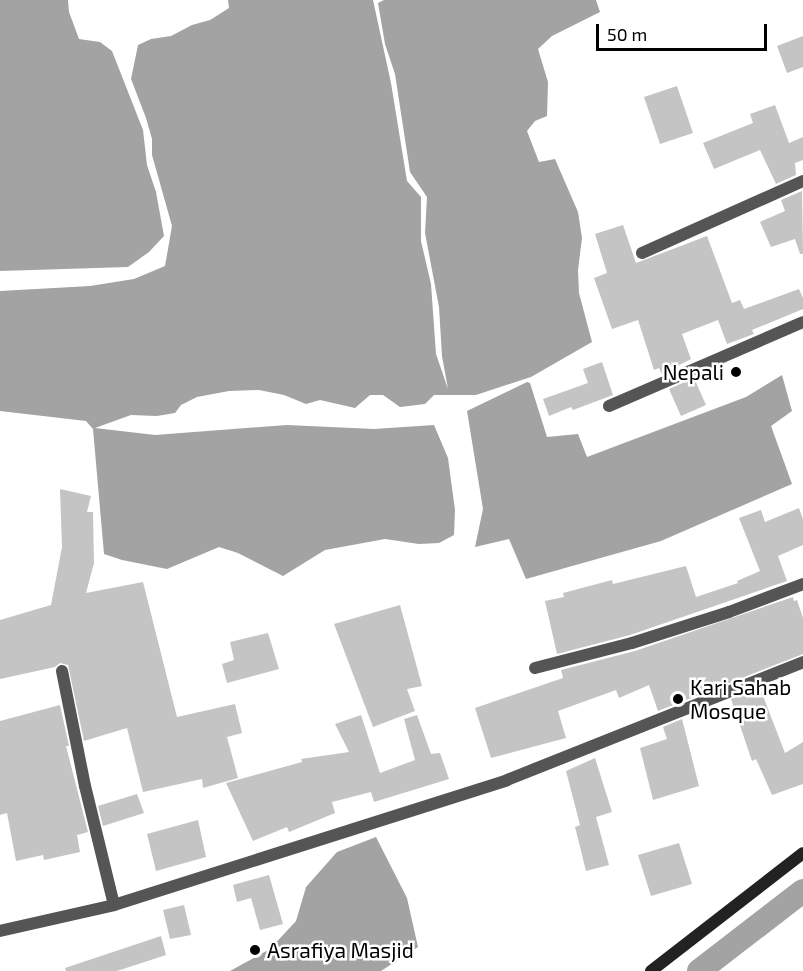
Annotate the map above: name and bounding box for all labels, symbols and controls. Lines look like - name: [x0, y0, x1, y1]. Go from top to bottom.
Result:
- scale bar: [599, 12, 770, 50]
- text: 50 m: [607, 23, 647, 45]
- place label: Nepali: [663, 359, 724, 385]
- marker: Nepali: [729, 365, 743, 379]
- place label: Kari Sahab Mosque: [690, 674, 791, 724]
- marker: Kari Sahab Mosque: [671, 692, 685, 706]
- place label: Asrafiya Masjid: [267, 937, 414, 963]
- marker: Asrafiya Masjid: [248, 943, 262, 957]

